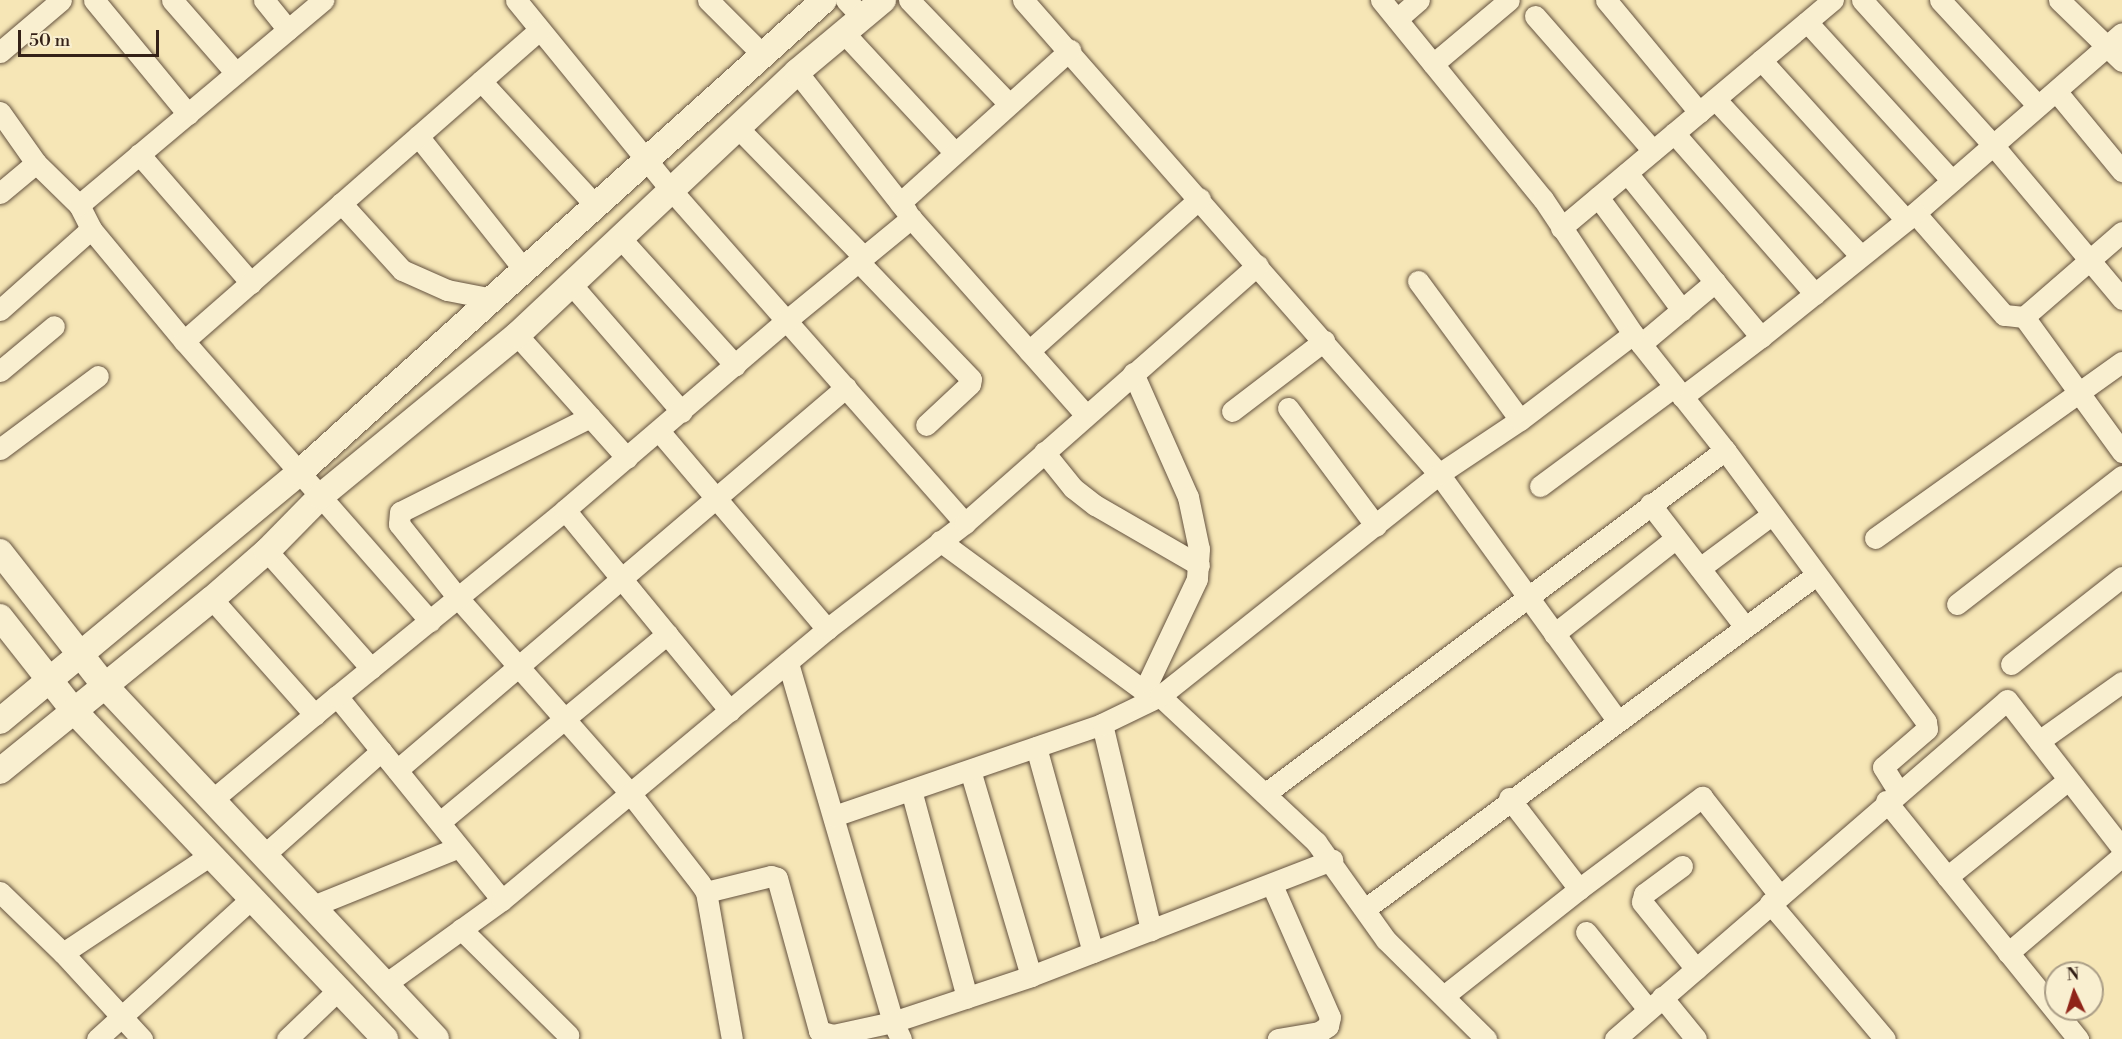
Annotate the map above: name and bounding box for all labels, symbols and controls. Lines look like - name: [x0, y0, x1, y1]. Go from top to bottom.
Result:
- scale bar: [21, 18, 162, 56]
- text: 50 m: [29, 29, 70, 52]
- north arrow: [2044, 961, 2104, 1021]
- text: N: [2066, 965, 2080, 985]

